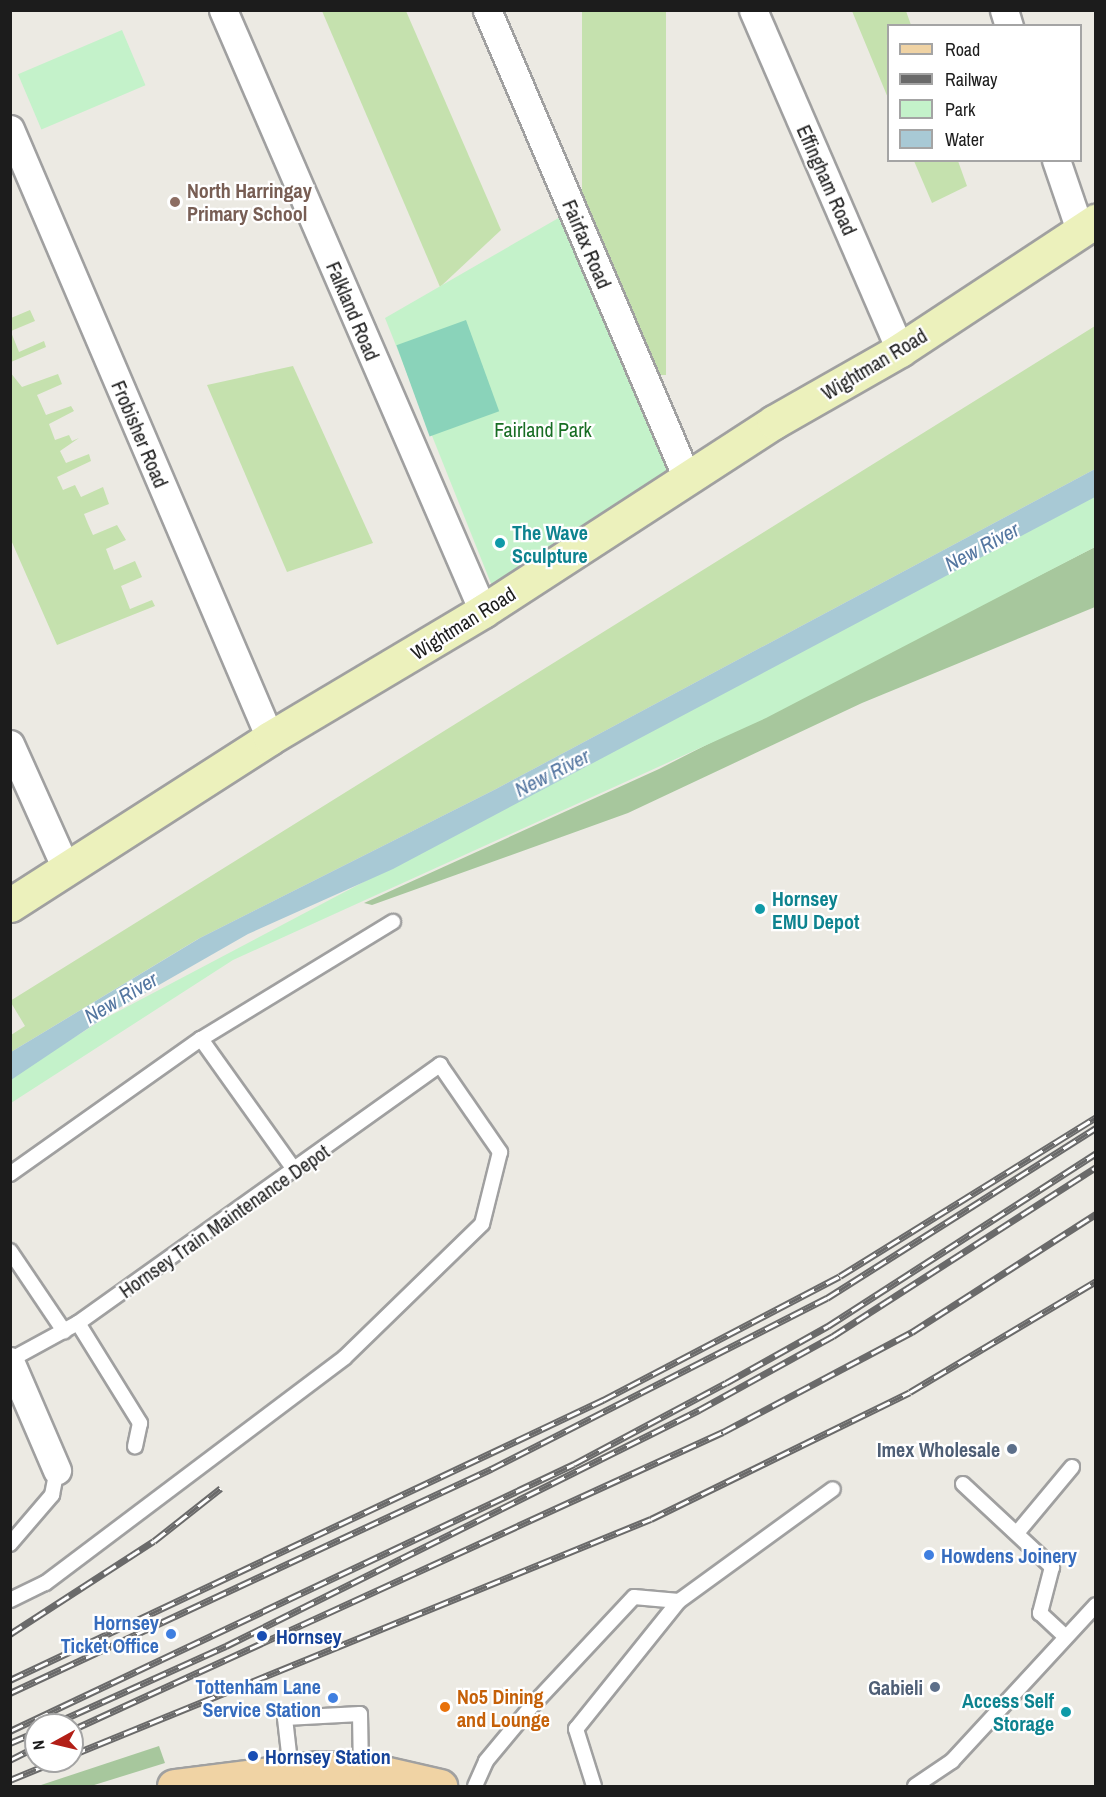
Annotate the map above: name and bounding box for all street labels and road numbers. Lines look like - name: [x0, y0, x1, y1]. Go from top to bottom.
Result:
- street label: Effingham Road: [792, 121, 862, 239]
- street label: Fairfax Road: [558, 196, 616, 292]
- street label: Falkland Road: [321, 258, 385, 364]
- street label: Wightman Road: [817, 323, 931, 405]
- street label: Frobisher Road: [107, 377, 173, 491]
- street label: Wightman Road: [406, 581, 520, 665]
- street label: Hornsey Train Maintenance Depot: [114, 1139, 334, 1303]

